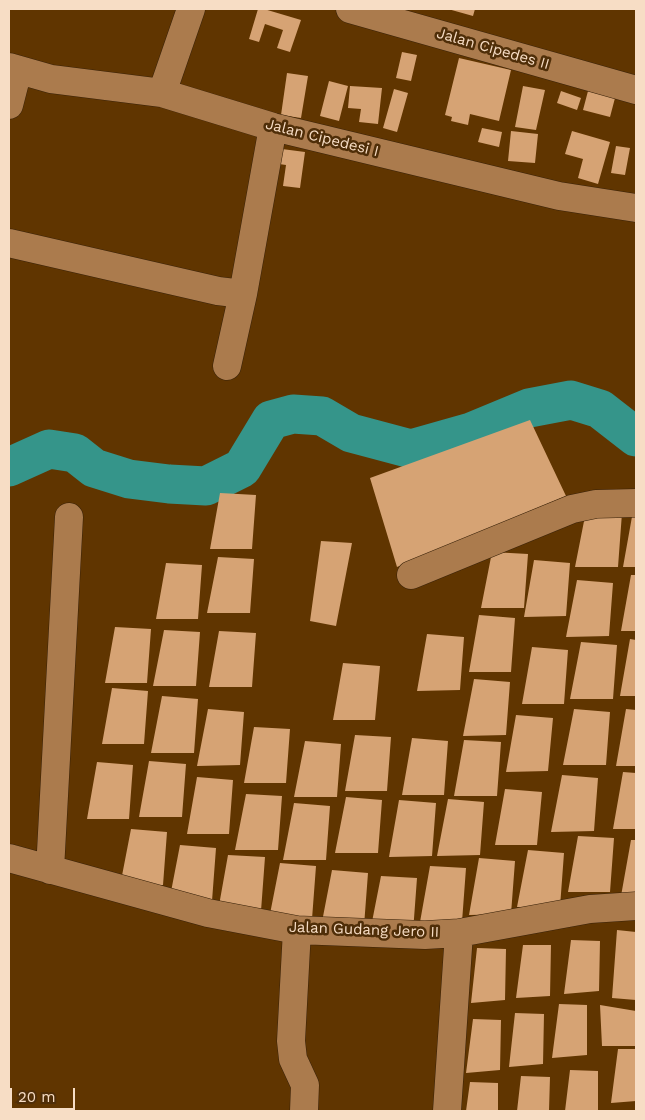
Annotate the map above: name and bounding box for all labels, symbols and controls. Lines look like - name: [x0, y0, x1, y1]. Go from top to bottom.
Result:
- street label: Jalan Cipedes II: [435, 24, 551, 74]
- street label: Jalan Cipedesi I: [264, 115, 380, 161]
- street label: Jalan Gudang Jero II: [288, 918, 440, 942]
- scale bar: [12, 1078, 78, 1110]
- text: 20 m: [18, 1088, 56, 1106]

